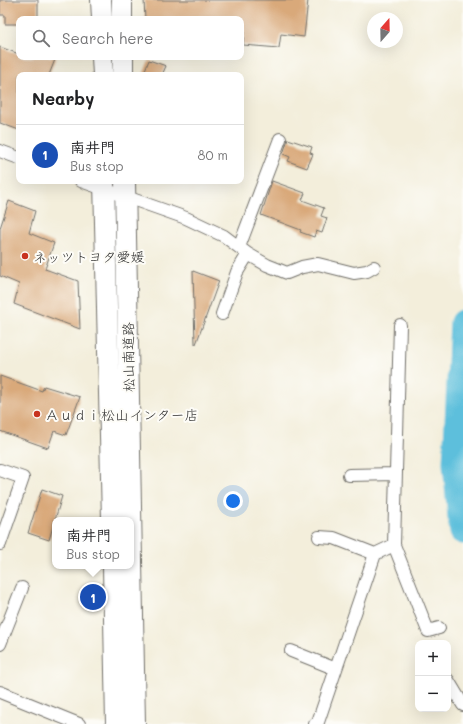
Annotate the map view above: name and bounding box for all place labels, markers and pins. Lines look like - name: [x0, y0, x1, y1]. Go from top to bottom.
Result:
- place label: ネッツトヨタ愛媛: [33, 247, 144, 266]
- marker: ネッツトヨタ愛媛: [20, 251, 30, 261]
- place label: Ａｕｄｉ松山インター店: [45, 405, 198, 424]
- marker: Ａｕｄｉ松山インター店: [32, 409, 42, 419]
- pin: 1: [80, 582, 106, 612]

